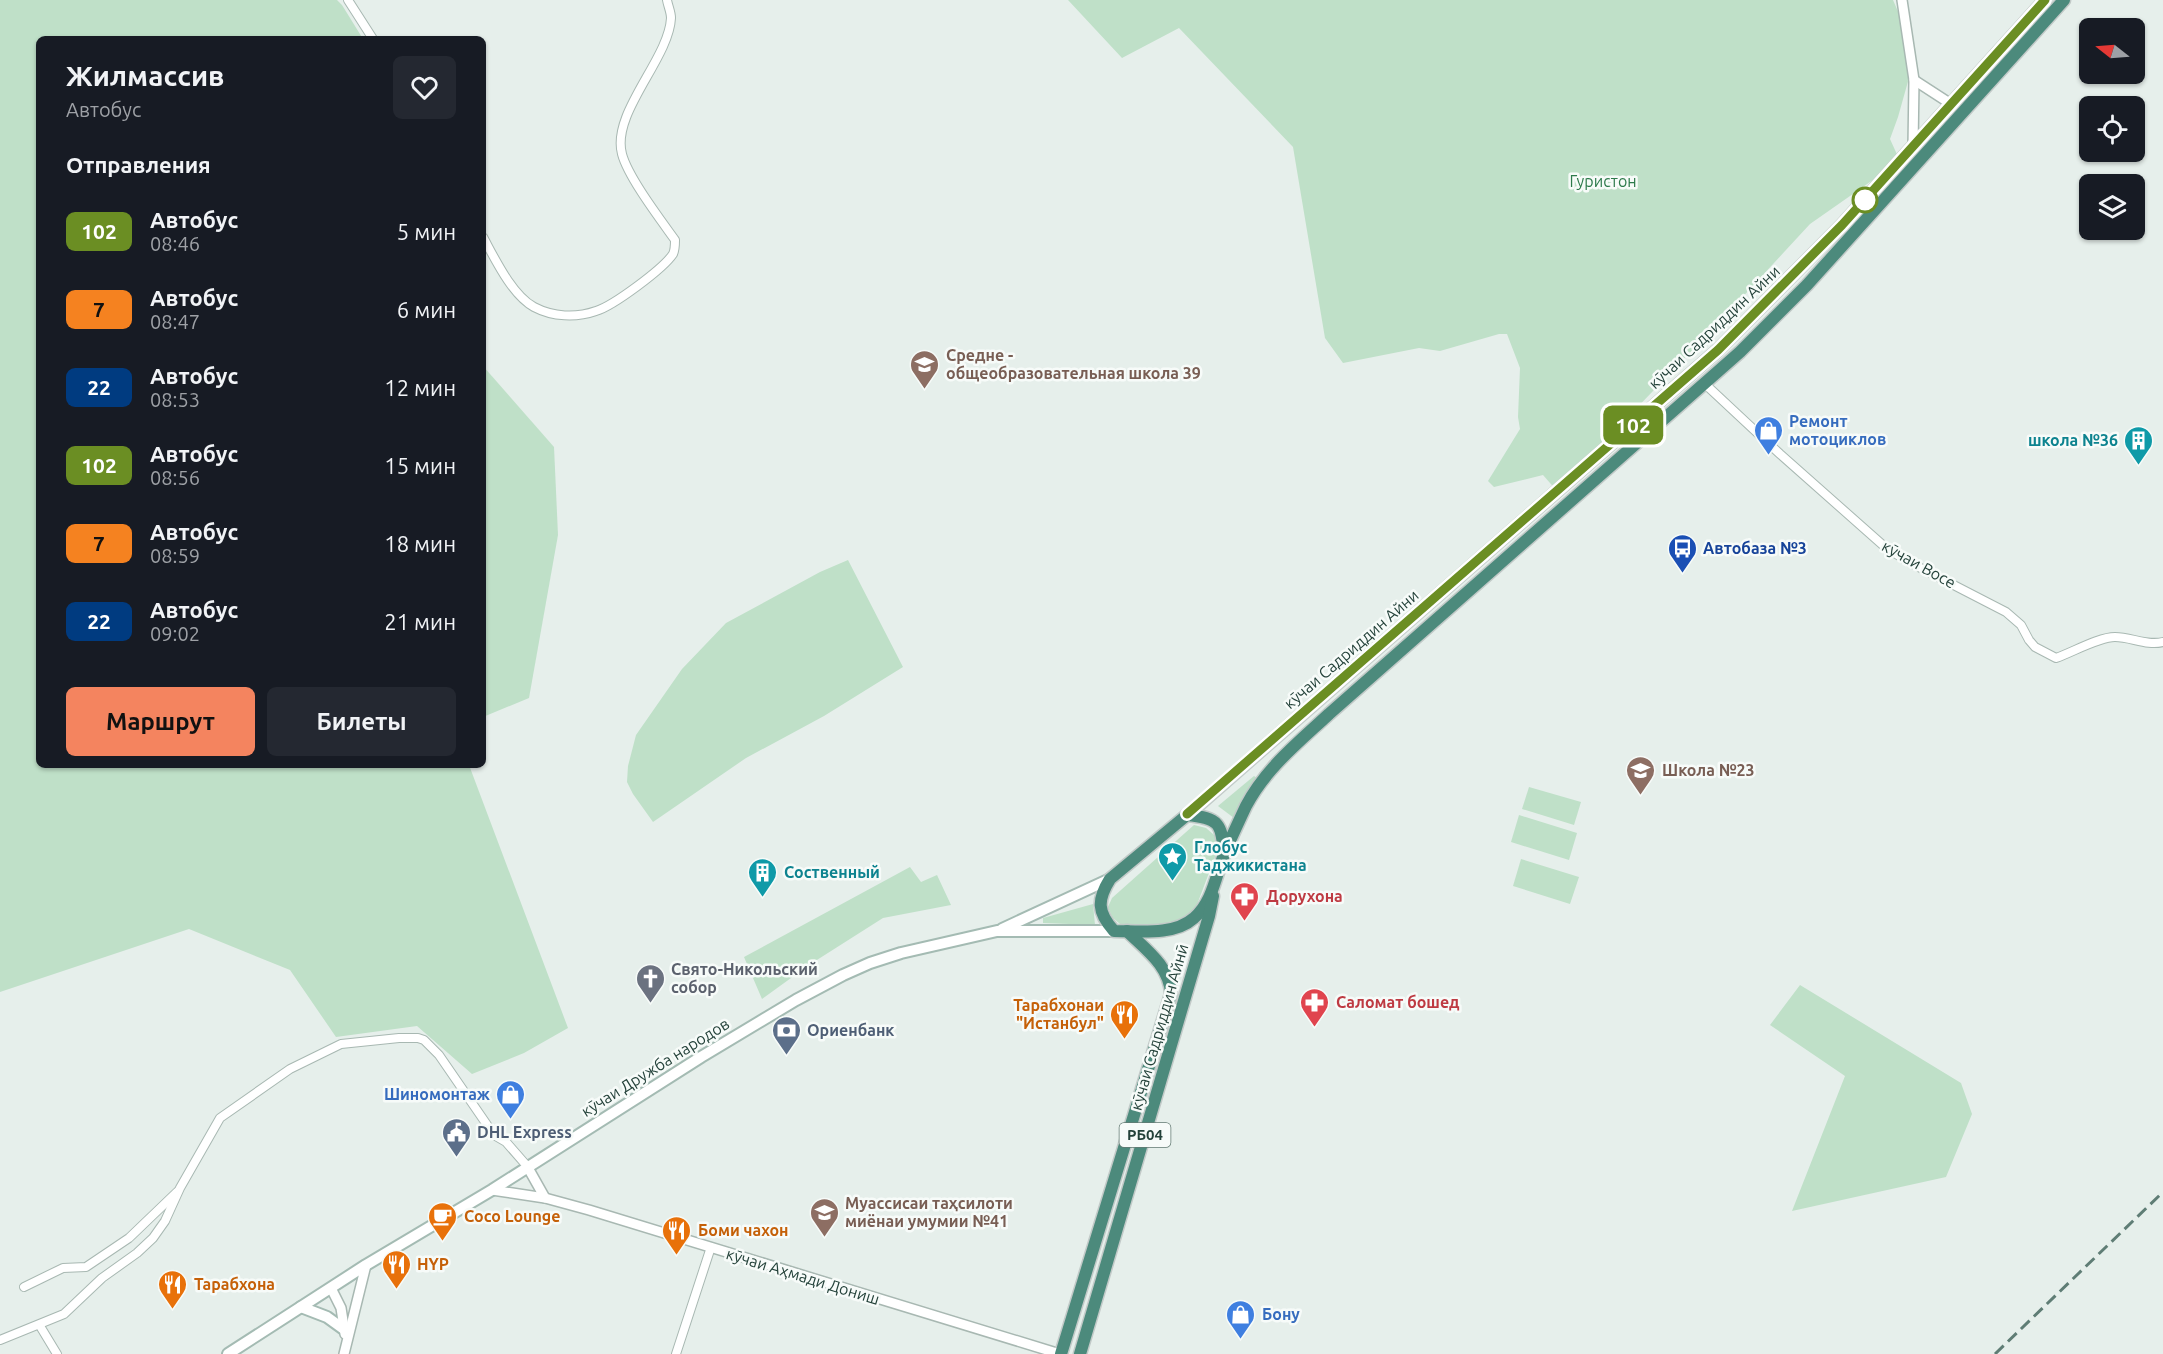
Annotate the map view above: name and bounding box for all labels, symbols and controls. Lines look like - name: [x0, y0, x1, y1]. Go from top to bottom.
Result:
- north arrow: [2079, 18, 2145, 84]
- map controls: [2079, 18, 2145, 240]
- button: heart: [393, 56, 456, 119]
- text: Жилмассив: [66, 60, 224, 91]
- button: locate: [2079, 96, 2145, 162]
- text: Автобус: [66, 98, 141, 121]
- text: Отправления: [66, 152, 211, 177]
- park label: Гуристон: [1569, 172, 1637, 190]
- button: layers: [2079, 174, 2145, 240]
- unlabelled marker: [1852, 187, 1878, 213]
- text: Автобус: [150, 207, 238, 232]
- text: 102: [81, 219, 117, 243]
- text: 5 мин: [397, 219, 456, 244]
- text: 08:46: [150, 232, 200, 255]
- street label: кӯчаи Садриддин Айни: [1645, 262, 1783, 392]
- text: Автобус: [150, 285, 238, 310]
- text: 7: [93, 297, 105, 321]
- text: 6 мин: [397, 297, 456, 322]
- text: 08:47: [150, 310, 200, 333]
- place label: Средне - общеобразовательная школа 39: [946, 346, 1201, 382]
- school or university icon: Средне - общеобразовательная школа 39: [909, 348, 941, 390]
- text: Автобус: [150, 363, 238, 388]
- text: 22: [87, 375, 111, 399]
- text: 12 мин: [384, 375, 456, 400]
- text: 08:53: [150, 388, 200, 411]
- line badge: 102: [1598, 406, 1668, 444]
- place label: Ремонт мотоциклов: [1789, 412, 1886, 448]
- text: 102: [1615, 413, 1651, 437]
- shop icon: Ремонт мотоциклов: [1752, 414, 1784, 456]
- building icon: школа №36: [2123, 424, 2155, 466]
- place label: школа №36: [2028, 431, 2118, 449]
- text: Автобус: [150, 441, 238, 466]
- text: 102: [81, 453, 117, 477]
- text: 15 мин: [384, 453, 456, 478]
- text: 08:56: [150, 466, 200, 489]
- text: Автобус: [150, 519, 238, 544]
- text: 7: [93, 531, 105, 555]
- text: 18 мин: [384, 531, 456, 556]
- bus stop icon: Автобаза №3: [1666, 532, 1698, 574]
- street label: кӯчаи Восе: [1879, 536, 1959, 592]
- place label: Автобаза №3: [1703, 539, 1807, 557]
- text: 08:59: [150, 544, 200, 567]
- street label: кӯчаи Садриддин Айни: [1280, 586, 1422, 712]
- text: Автобус: [150, 597, 238, 622]
- text: 22: [87, 609, 111, 633]
- text: 21 мин: [384, 609, 456, 634]
- text: 09:02: [150, 622, 200, 645]
- button: Маршрут: [66, 687, 255, 756]
- button: Билеты: [267, 687, 456, 756]
- school or university icon: Школа №23: [1625, 754, 1657, 796]
- place label: Школа №23: [1662, 761, 1755, 779]
- place label: Глобус Таджикистана: [1194, 838, 1307, 874]
- place icon: Глобус Таджикистана: [1157, 840, 1189, 882]
- building icon: Соственный: [747, 856, 779, 898]
- place label: Соственный: [784, 863, 880, 881]
- pharmacy icon: Дорухона: [1229, 880, 1261, 922]
- place label: Дорухона: [1266, 887, 1343, 905]
- street label: кӯчаи Садриддин Айнӣ: [1127, 942, 1191, 1112]
- place label: Свято-Никольский собор: [671, 960, 818, 996]
- church icon: Свято-Никольский собор: [634, 962, 666, 1004]
- pharmacy icon: Саломат бошед: [1299, 986, 1331, 1028]
- place label: Саломат бошед: [1336, 993, 1460, 1011]
- place label: Тарабхонаи "Истанбул": [1013, 996, 1104, 1032]
- restaurant icon: Тарабхонаи "Истанбул": [1109, 998, 1141, 1040]
- street label: кӯчаи Дружба народов: [578, 1014, 732, 1120]
- bank icon: Ориенбанк: [770, 1014, 802, 1056]
- place label: Ориенбанк: [807, 1021, 894, 1039]
- shop icon: Шиномонтаж: [495, 1078, 527, 1120]
- place label: Шиномонтаж: [384, 1085, 490, 1103]
- public building icon: DHL Express: [440, 1116, 472, 1158]
- place label: DHL Express: [477, 1123, 572, 1141]
- road number: РБ04: [1120, 1123, 1170, 1147]
- place label: Муассисаи таҳсилоти миёнаи умумии №41: [845, 1194, 1013, 1230]
- school or university icon: Муассисаи таҳсилоти миёнаи умумии №41: [808, 1196, 840, 1238]
- cafe icon: Coco Lounge: [427, 1200, 459, 1242]
- place label: Coco Lounge: [464, 1207, 560, 1225]
- restaurant icon: Боми чахон: [661, 1214, 693, 1256]
- place label: Боми чахон: [698, 1221, 789, 1239]
- street label: кӯчаи Аҳмади Дониш: [724, 1244, 882, 1308]
- restaurant icon: HYP: [380, 1248, 412, 1290]
- place label: HYP: [417, 1255, 449, 1273]
- restaurant icon: Тарабхона: [157, 1268, 189, 1310]
- place label: Тарабхона: [194, 1275, 275, 1293]
- shop icon: Бону: [1225, 1298, 1257, 1340]
- place label: Бону: [1262, 1305, 1300, 1323]

